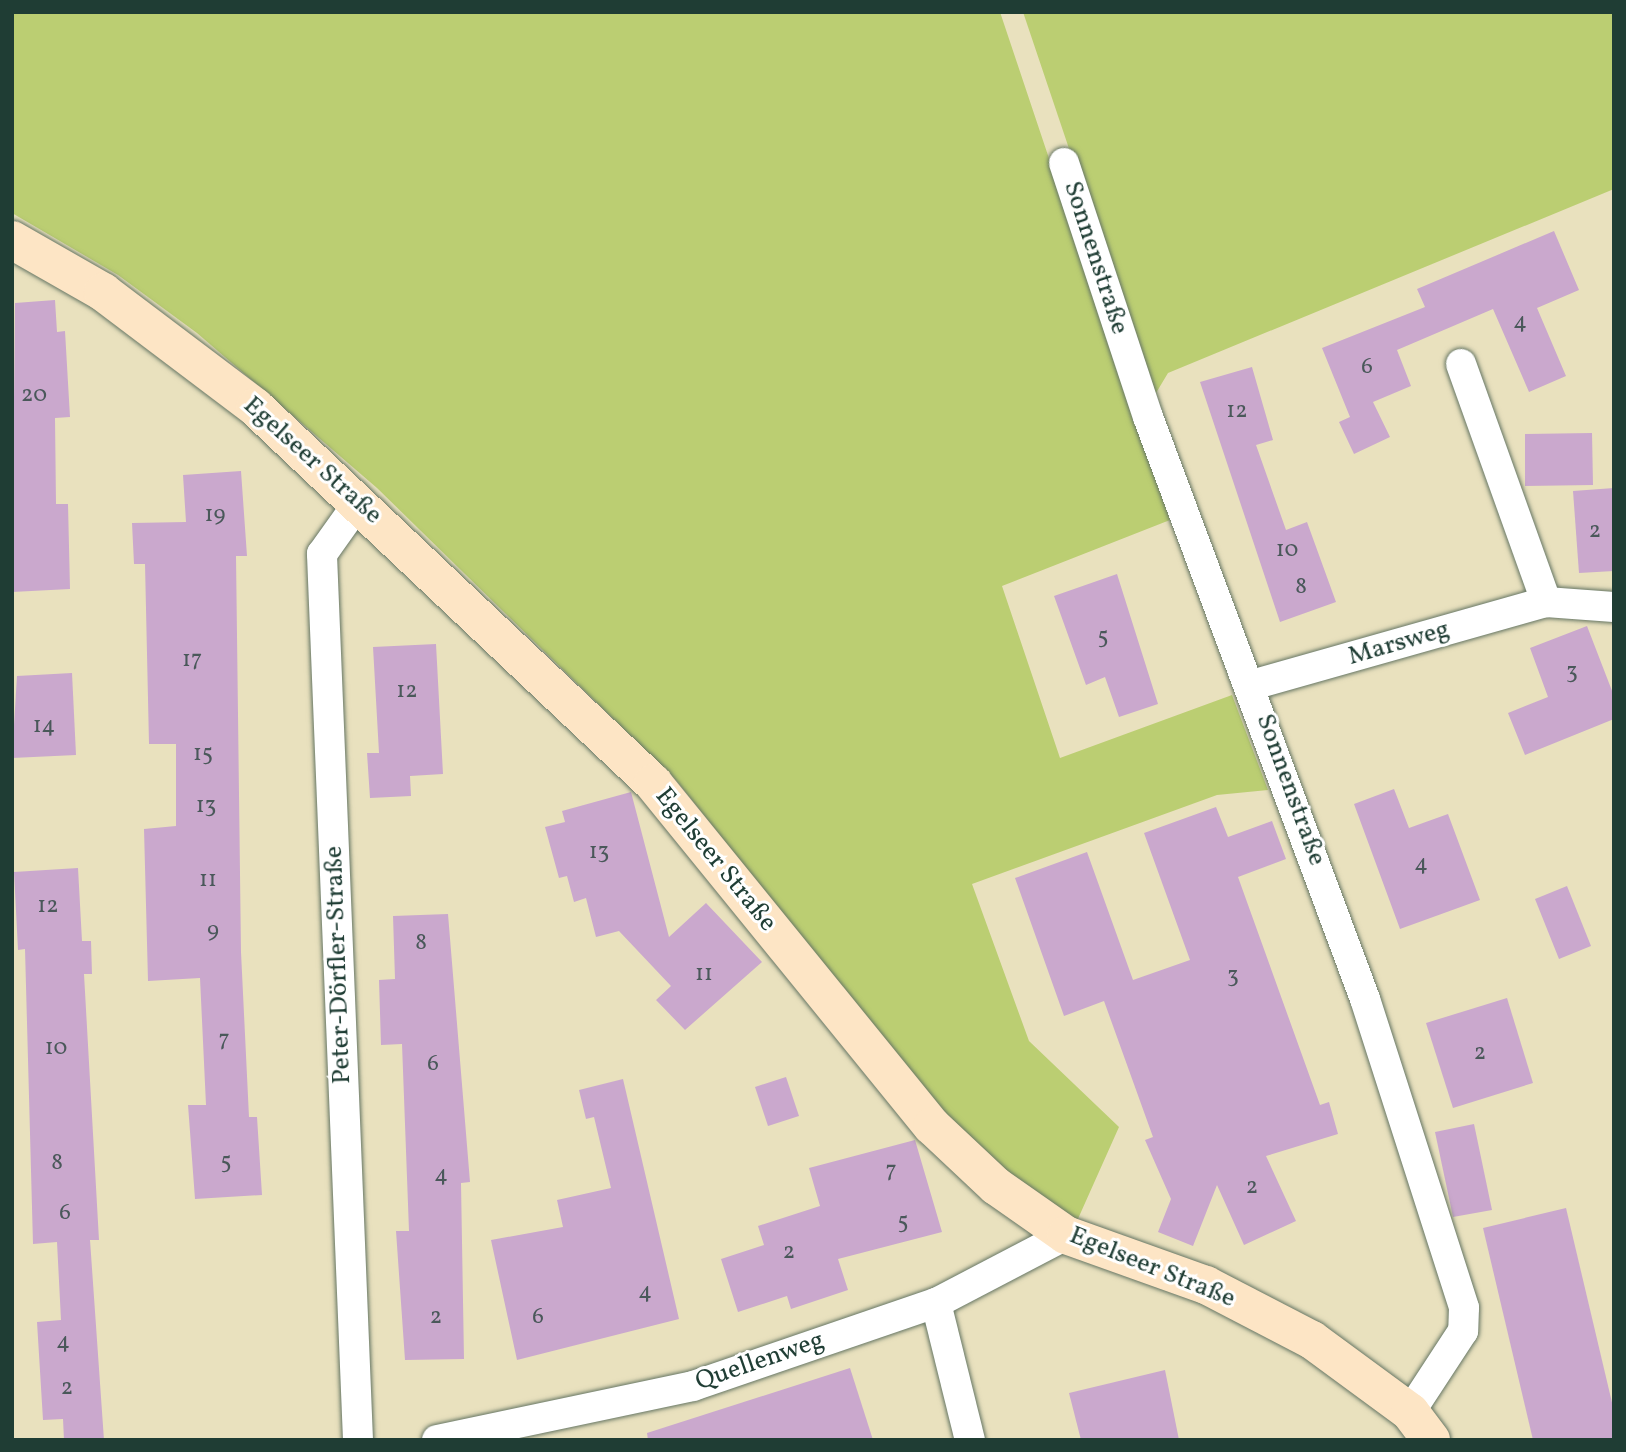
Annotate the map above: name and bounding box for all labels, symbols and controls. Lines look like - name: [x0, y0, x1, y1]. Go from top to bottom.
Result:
- street label: Sonnenstraße: [1056, 178, 1134, 338]
- house number: 4: [1513, 308, 1527, 336]
- house number: 6: [1361, 353, 1373, 381]
- house number: 20: [21, 381, 47, 409]
- street label: Egelseer Straße: [236, 390, 388, 532]
- house number: 12: [1226, 397, 1248, 425]
- house number: 19: [205, 501, 225, 529]
- house number: 2: [1589, 517, 1601, 545]
- house number: 10: [1276, 536, 1298, 564]
- house number: 8: [1295, 573, 1307, 601]
- street label: Marsweg: [1345, 615, 1453, 673]
- house number: 5: [1097, 623, 1109, 651]
- house number: 17: [182, 646, 202, 674]
- house number: 3: [1566, 658, 1578, 686]
- house number: 12: [396, 677, 418, 705]
- street label: Sonnenstraße: [1248, 710, 1332, 870]
- house number: 14: [33, 712, 55, 740]
- house number: 15: [193, 740, 213, 768]
- street label: Egelseer Straße: [647, 782, 783, 938]
- house number: 13: [196, 792, 216, 820]
- house number: 13: [589, 838, 609, 866]
- street label: Peter-Dörfler-Straße: [319, 845, 359, 1085]
- house number: 4: [1414, 850, 1428, 878]
- house number: 11: [199, 866, 217, 894]
- house number: 12: [37, 892, 59, 920]
- house number: 9: [207, 917, 219, 945]
- house number: 8: [415, 929, 427, 957]
- house number: 11: [695, 960, 713, 988]
- house number: 3: [1227, 962, 1239, 990]
- house number: 7: [218, 1026, 230, 1054]
- house number: 10: [45, 1034, 67, 1062]
- house number: 2: [1474, 1039, 1486, 1067]
- house number: 6: [427, 1050, 439, 1078]
- house number: 5: [220, 1148, 232, 1176]
- house number: 8: [51, 1149, 63, 1177]
- house number: 7: [885, 1157, 897, 1185]
- house number: 4: [434, 1161, 448, 1189]
- house number: 2: [1246, 1173, 1258, 1201]
- house number: 6: [59, 1199, 71, 1227]
- house number: 5: [897, 1208, 909, 1236]
- street label: Egelseer Straße: [1065, 1221, 1239, 1315]
- house number: 2: [783, 1238, 795, 1266]
- house number: 4: [638, 1278, 652, 1306]
- house number: 2: [430, 1303, 442, 1331]
- house number: 6: [532, 1303, 544, 1331]
- street label: Quellenweg: [692, 1325, 828, 1399]
- house number: 4: [56, 1328, 70, 1356]
- house number: 2: [61, 1374, 73, 1402]

